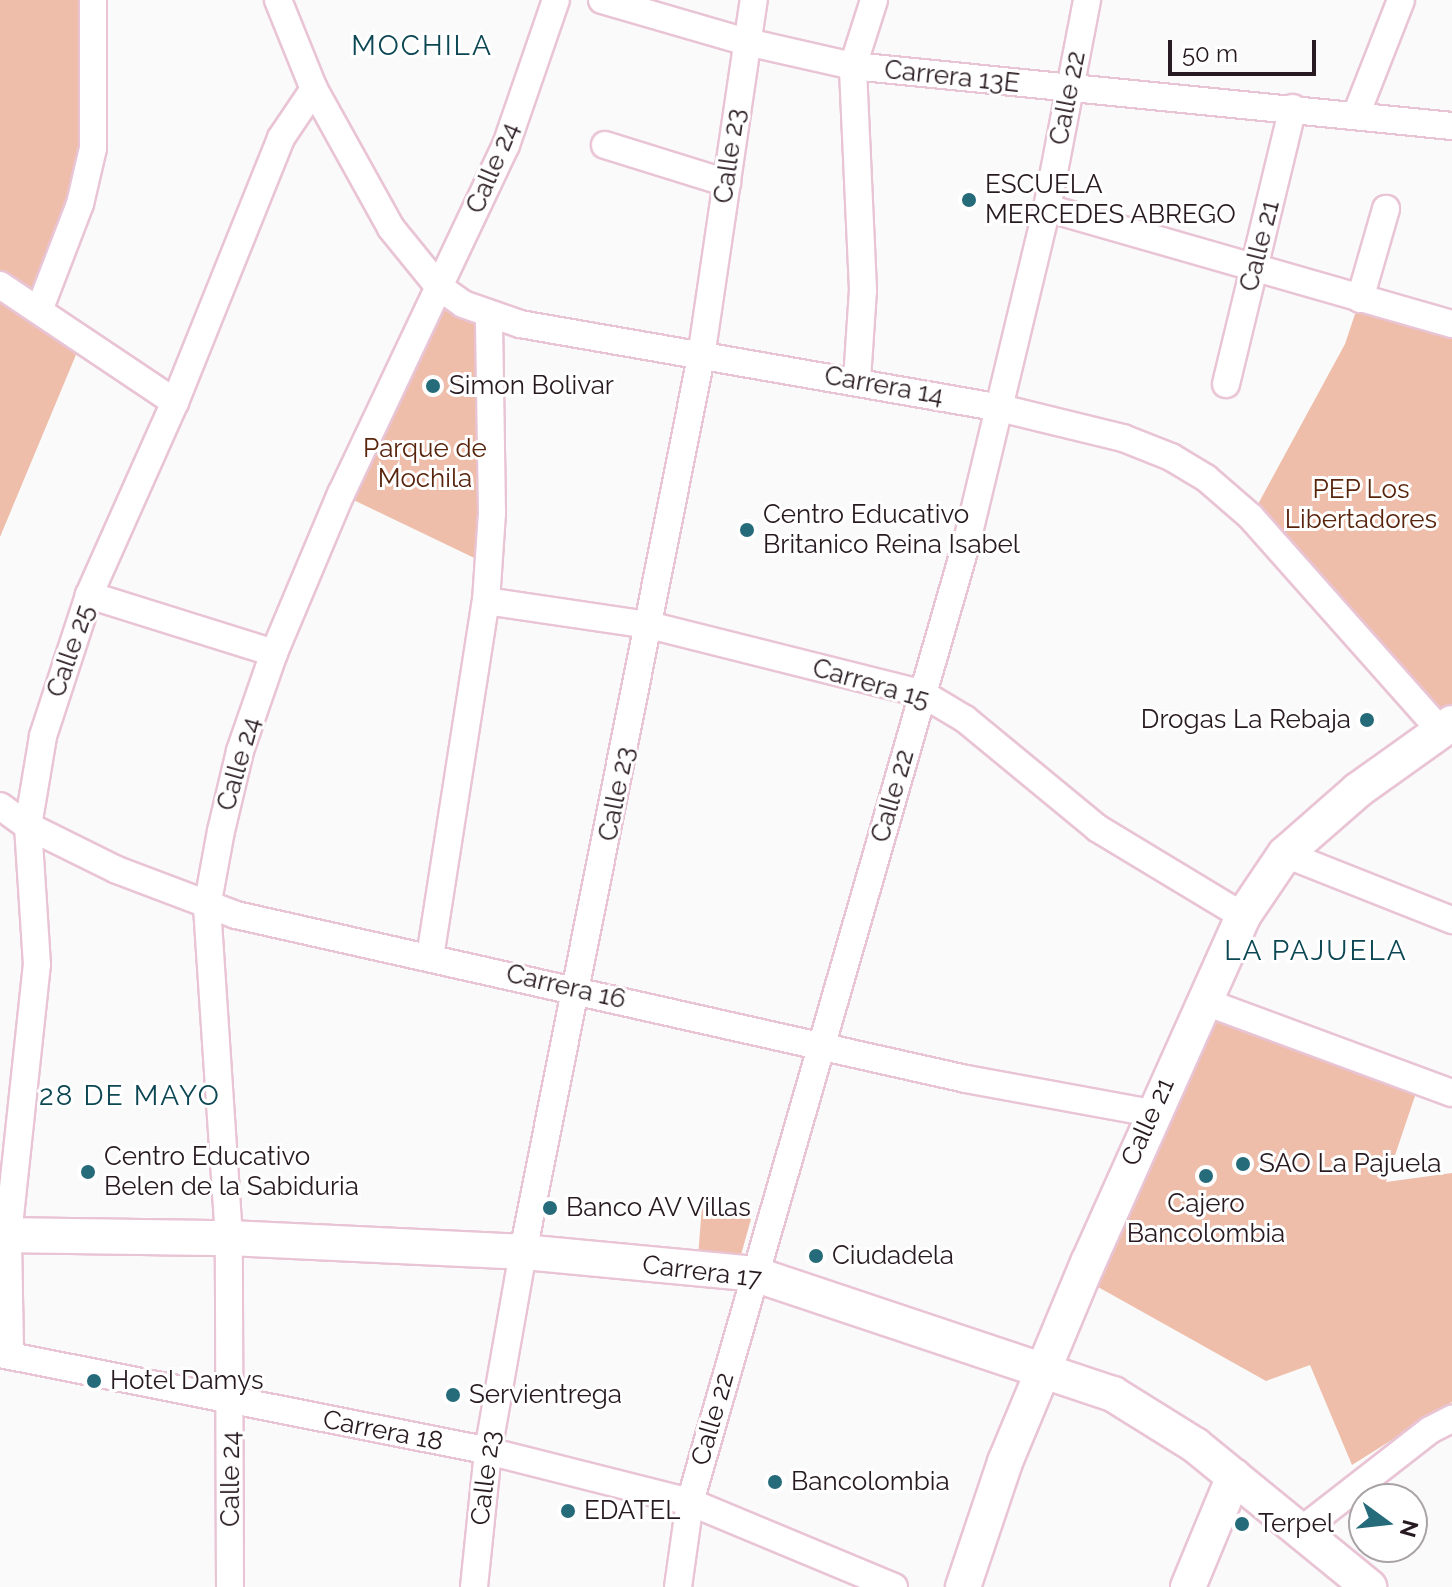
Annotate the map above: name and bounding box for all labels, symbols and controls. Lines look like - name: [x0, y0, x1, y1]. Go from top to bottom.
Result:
- scale bar: [1172, 24, 1320, 74]
- district label: MOCHILA: [351, 29, 493, 63]
- text: 50 m: [1182, 39, 1238, 68]
- street label: Calle 22: [1044, 48, 1092, 148]
- street label: Carrera 13E: [883, 54, 1021, 100]
- street label: Calle 23: [708, 107, 752, 205]
- street label: Calle 24: [460, 118, 526, 218]
- place label: ESCUELA MERCEDES ABREGO: [985, 169, 1236, 230]
- marker: ESCUELA MERCEDES ABREGO: [960, 191, 978, 209]
- street label: Calle 21: [1234, 197, 1286, 295]
- street label: Carrera 14: [822, 360, 946, 412]
- place label: Simon Bolivar: [449, 370, 614, 402]
- marker: Simon Bolivar: [424, 377, 442, 395]
- park label: Parque de Mochila: [363, 433, 487, 494]
- park label: PEP Los Libertadores: [1285, 474, 1437, 536]
- place label: Centro Educativo Britanico Reina Isabel: [763, 499, 1020, 560]
- marker: Centro Educativo Britanico Reina Isabel: [738, 521, 756, 539]
- street label: Calle 25: [41, 601, 101, 701]
- street label: Carrera 15: [809, 652, 933, 716]
- place label: Drogas La Rebaja: [1141, 704, 1351, 736]
- marker: Drogas La Rebaja: [1358, 711, 1376, 729]
- street label: Calle 24: [211, 714, 267, 814]
- street label: Calle 23: [593, 744, 641, 844]
- street label: Calle 22: [865, 746, 921, 846]
- district label: LA PAJUELA: [1224, 934, 1408, 968]
- street label: Carrera 16: [503, 958, 629, 1016]
- street label: Calle 21: [1115, 1073, 1181, 1171]
- district label: 28 DE MAYO: [39, 1079, 221, 1113]
- place label: Centro Educativo Belen de la Sabiduria: [104, 1141, 359, 1202]
- place label: SAO La Pajuela: [1259, 1148, 1441, 1180]
- marker: SAO La Pajuela: [1234, 1155, 1252, 1173]
- marker: Centro Educativo Belen de la Sabiduria: [79, 1163, 97, 1181]
- marker: Cajero Bancolombia: [1197, 1167, 1215, 1185]
- place label: Cajero Bancolombia: [1127, 1188, 1285, 1250]
- place label: Banco AV Villas: [566, 1192, 753, 1224]
- marker: Banco AV Villas: [541, 1199, 559, 1217]
- place label: Ciudadela: [832, 1240, 954, 1272]
- marker: Ciudadela: [807, 1247, 825, 1265]
- street label: Carrera 17: [641, 1249, 763, 1295]
- place label: Hotel Damys: [110, 1365, 264, 1397]
- street label: Calle 22: [685, 1369, 741, 1469]
- marker: Hotel Damys: [85, 1372, 103, 1390]
- place label: Servientrega: [469, 1379, 622, 1411]
- marker: Servientrega: [444, 1386, 462, 1404]
- street label: Carrera 18: [320, 1404, 446, 1458]
- street label: Calle 23: [465, 1429, 507, 1527]
- street label: Calle 24: [215, 1431, 247, 1527]
- place label: Bancolombia: [791, 1466, 950, 1498]
- marker: Bancolombia: [766, 1473, 784, 1491]
- north arrow: [1348, 1483, 1428, 1563]
- place label: EDATEL: [584, 1495, 680, 1527]
- marker: EDATEL: [559, 1502, 577, 1520]
- place label: Terpel: [1258, 1508, 1334, 1540]
- marker: Terpel: [1233, 1515, 1251, 1533]
- text: N: [1395, 1517, 1424, 1540]

